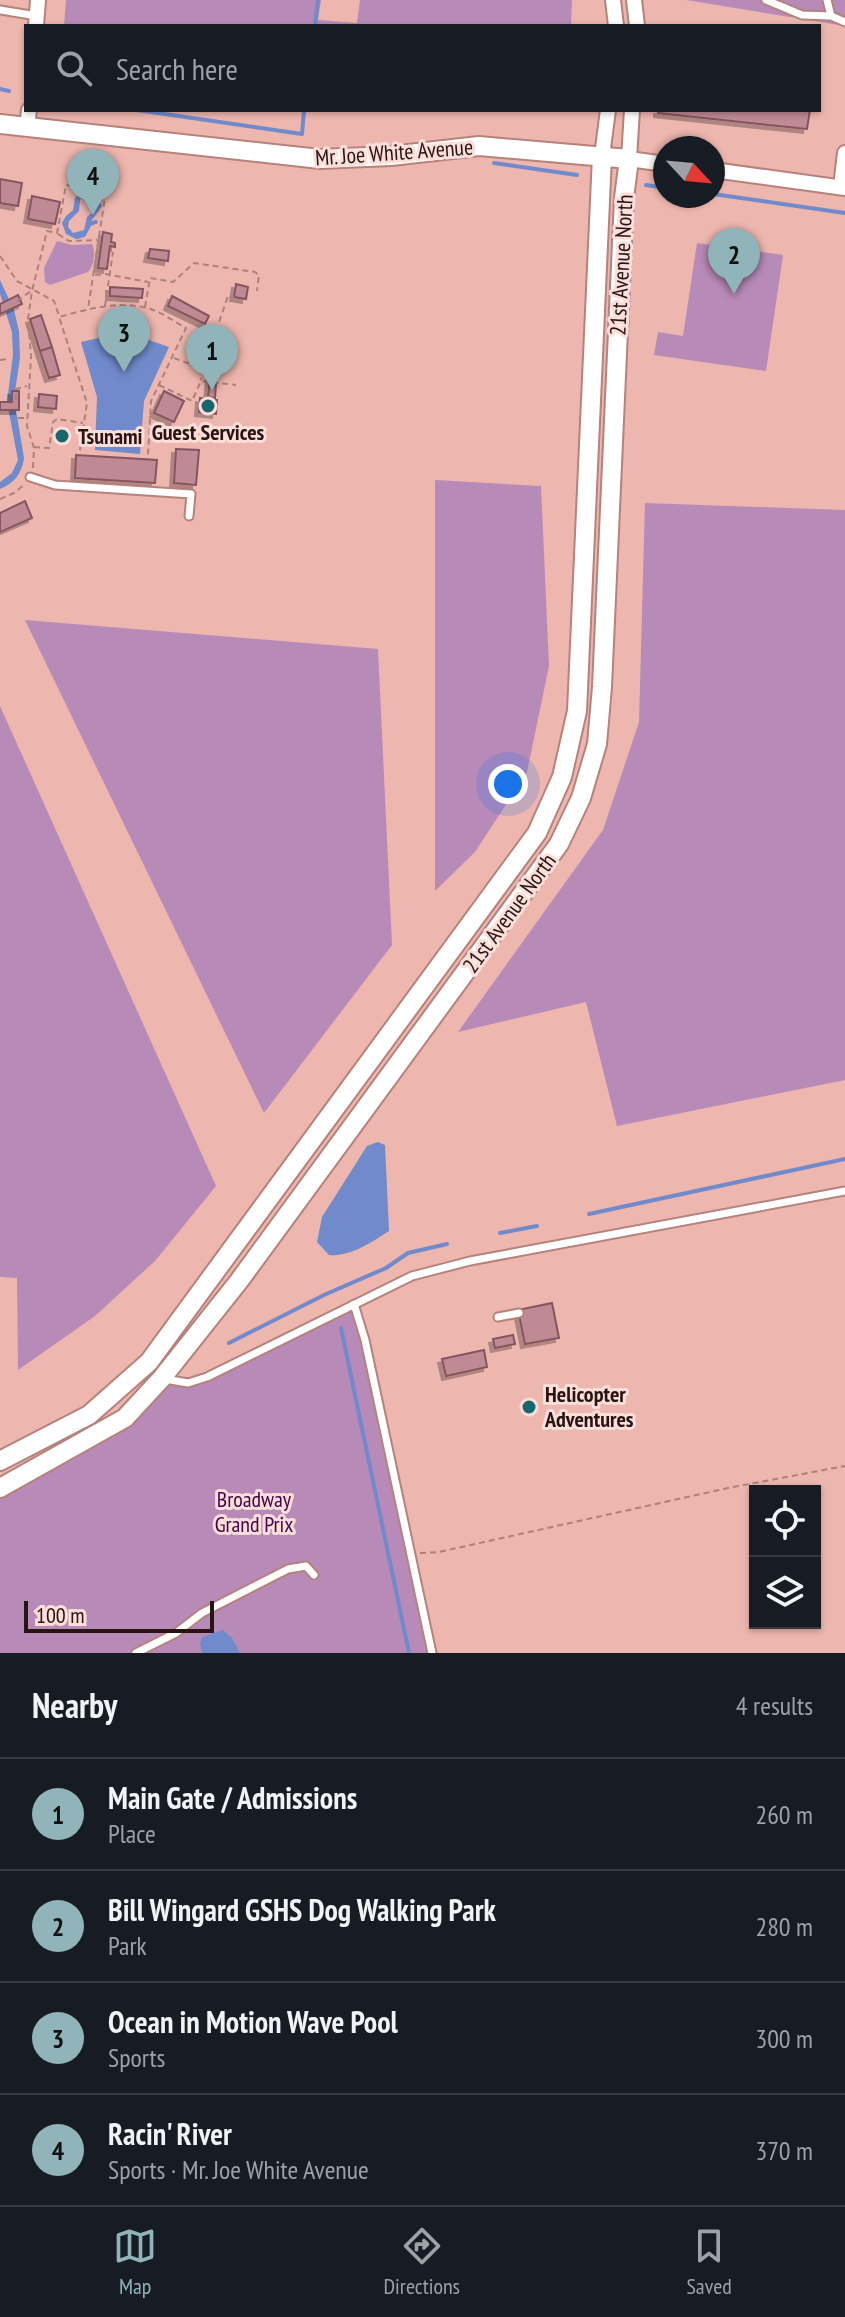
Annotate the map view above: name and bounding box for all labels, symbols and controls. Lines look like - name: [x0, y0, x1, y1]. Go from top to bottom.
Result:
- search box: [24, 24, 821, 112]
- icon: search: [52, 46, 96, 90]
- text: Search here: [116, 49, 238, 88]
- street label: Mr. Joe White Avenue: [314, 133, 474, 171]
- north arrow: [653, 136, 725, 208]
- pin: 4: [67, 149, 119, 215]
- street label: 21st Avenue North: [603, 194, 639, 336]
- pin: 2: [708, 228, 760, 294]
- pin: 3: [98, 306, 150, 372]
- pin: 1: [186, 324, 238, 390]
- marker: Guest Services: [199, 397, 217, 415]
- place label: Guest Services: [152, 418, 265, 446]
- place label: Tsunami: [78, 422, 143, 450]
- marker: Tsunami: [53, 427, 71, 445]
- your location: [488, 764, 528, 804]
- street label: 21st Avenue North: [456, 848, 562, 978]
- place label: Helicopter Adventures: [544, 1380, 634, 1433]
- marker: Helicopter Adventures: [520, 1398, 538, 1416]
- park label: Broadway Grand Prix: [215, 1485, 293, 1538]
- map controls: [749, 1485, 821, 1629]
- button: locate: [749, 1485, 821, 1557]
- button: layers: [749, 1557, 821, 1629]
- scale bar: [24, 1597, 214, 1633]
- text: 100 m: [36, 1601, 85, 1629]
- text: Nearby: [32, 1683, 117, 1727]
- text: 4 results: [736, 1689, 813, 1722]
- text: Main Gate / Admissions: [108, 1778, 357, 1817]
- text: 1: [52, 1798, 64, 1831]
- text: 260 m: [755, 1798, 813, 1831]
- text: Place: [108, 1817, 156, 1850]
- text: Bill Wingard GSHS Dog Walking Park: [108, 1890, 496, 1929]
- text: 2: [52, 1910, 64, 1943]
- text: 280 m: [755, 1910, 813, 1943]
- text: Park: [108, 1929, 147, 1962]
- text: Ocean in Motion Wave Pool: [108, 2002, 398, 2041]
- text: 3: [52, 2022, 64, 2055]
- text: 300 m: [755, 2022, 813, 2055]
- text: Sports: [108, 2041, 165, 2074]
- text: Racin' River: [108, 2114, 232, 2153]
- text: 4: [52, 2134, 64, 2167]
- text: 370 m: [755, 2134, 813, 2167]
- text: Sports · Mr. Joe White Avenue: [108, 2153, 369, 2186]
- tab: Map: [113, 2224, 157, 2300]
- tab: Directions: [384, 2224, 460, 2300]
- tab: Saved: [686, 2224, 732, 2300]

